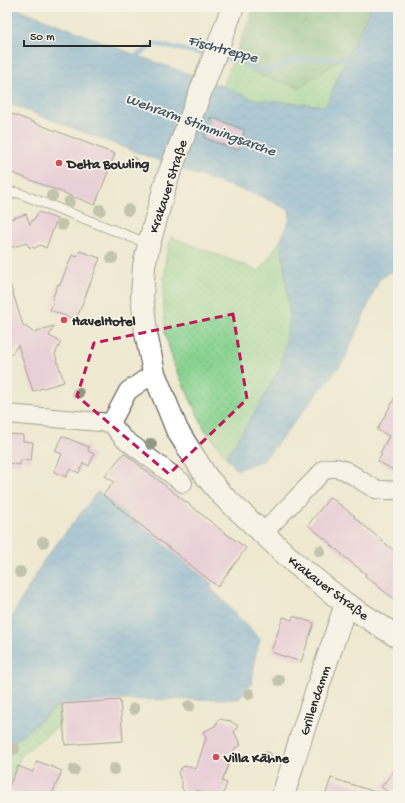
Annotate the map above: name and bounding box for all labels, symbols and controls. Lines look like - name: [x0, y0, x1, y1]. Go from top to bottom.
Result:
- scale bar: [24, 22, 150, 48]
- text: 50 m: [30, 31, 55, 45]
- water label: Fischtreppe: [186, 32, 260, 68]
- water label: Wehrarm Stimmingsarche: [123, 90, 279, 162]
- street label: Krakauer Straße: [146, 137, 193, 236]
- place label: Delta Bowling: [65, 157, 149, 174]
- marker: Delta Bowling: [54, 158, 64, 168]
- place label: HavelHotel: [72, 314, 136, 331]
- marker: HavelHotel: [59, 315, 69, 325]
- street label: Krakauer Straße: [284, 553, 372, 625]
- street label: Grillendamm: [297, 664, 336, 738]
- place label: Villa Kähne: [223, 751, 290, 768]
- marker: Villa Kähne: [211, 752, 221, 762]

